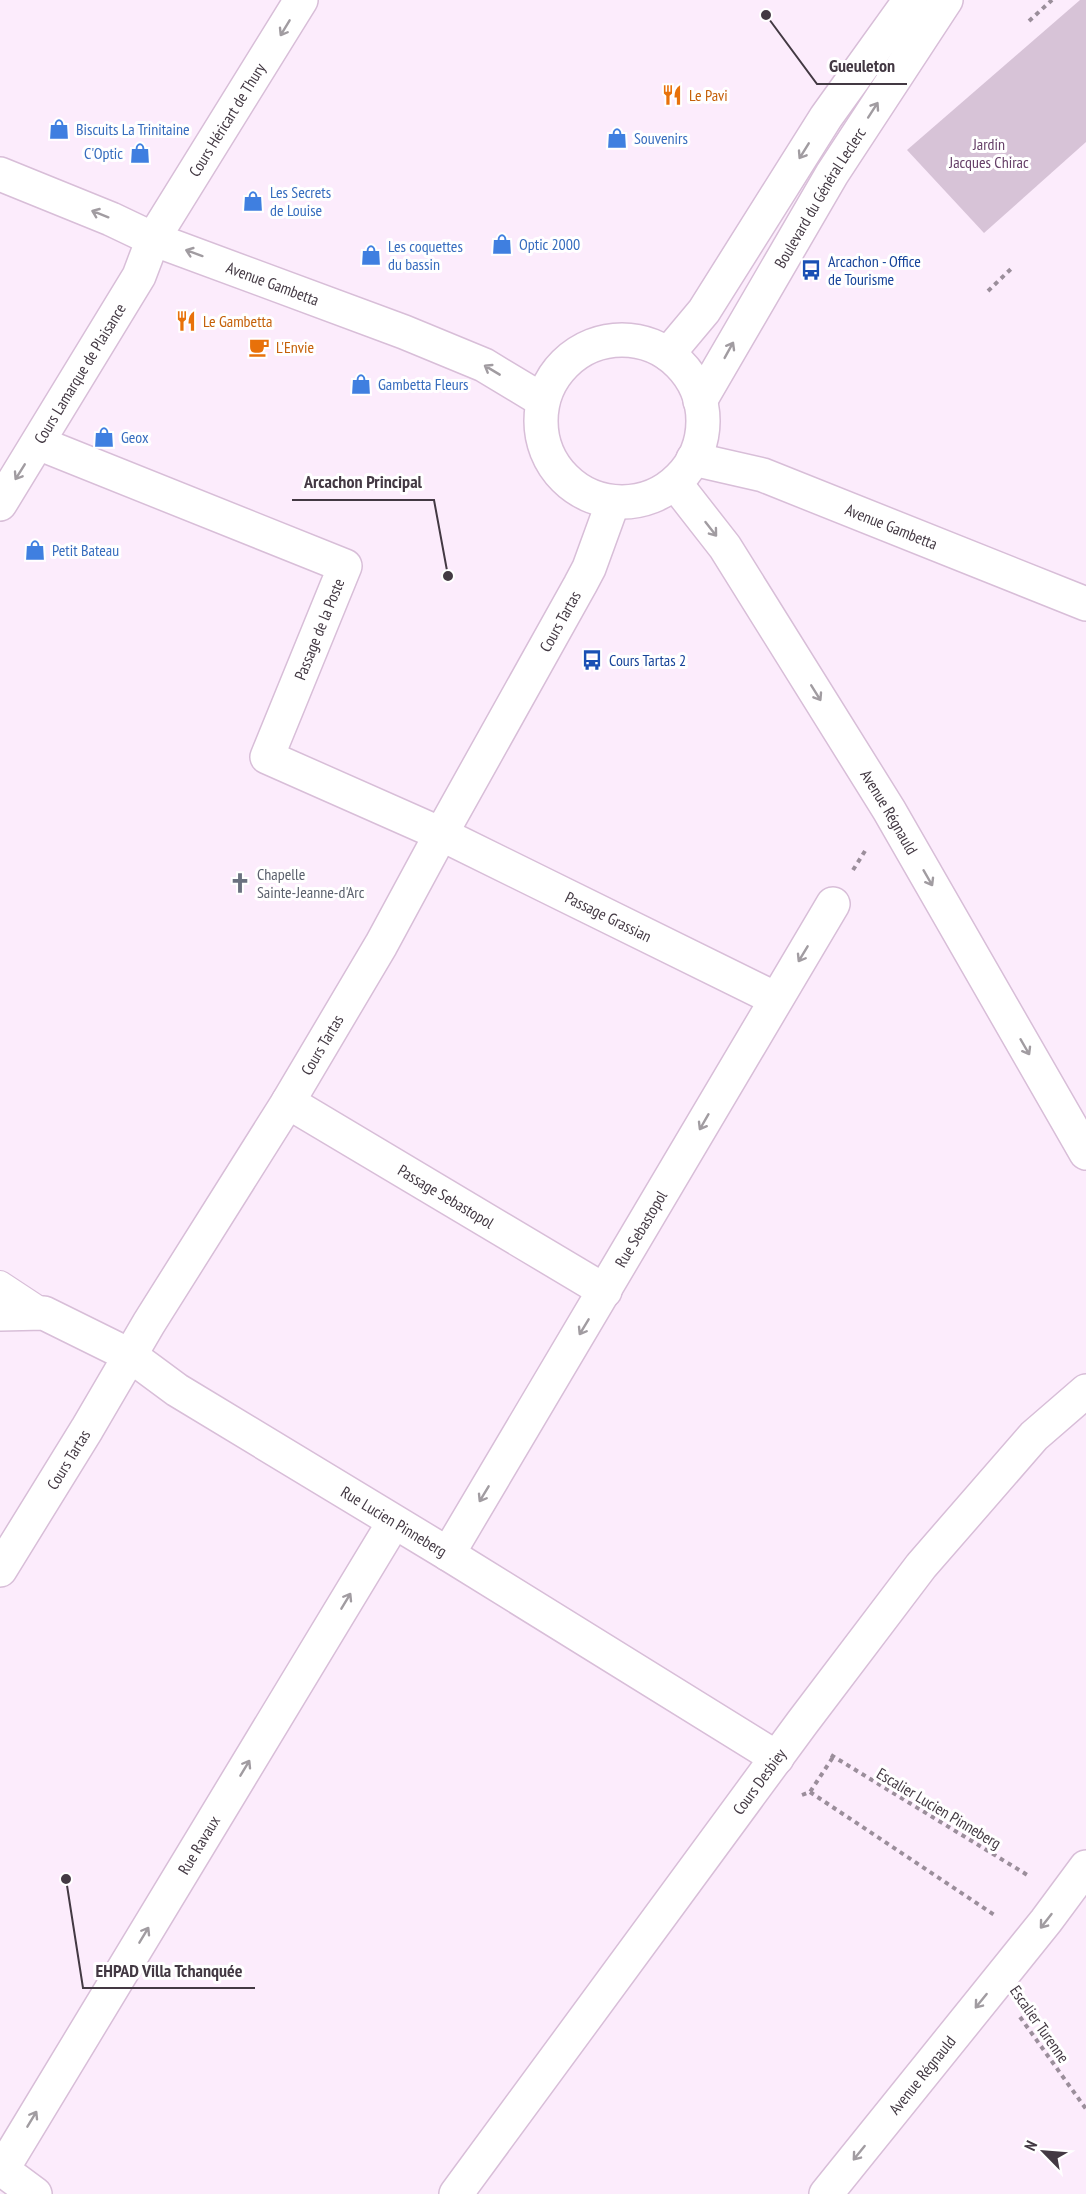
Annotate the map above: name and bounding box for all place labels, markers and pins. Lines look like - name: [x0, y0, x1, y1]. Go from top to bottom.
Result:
- callout: Gueuleton: [817, 48, 907, 84]
- restaurant icon: Le Pavi: [660, 83, 684, 107]
- place label: Le Pavi: [689, 85, 728, 105]
- shop icon: Biscuits La Trinitaine: [47, 117, 71, 141]
- place label: Biscuits La Trinitaine: [76, 119, 190, 139]
- shop icon: Souvenirs: [605, 126, 629, 150]
- place label: Souvenirs: [634, 128, 688, 148]
- shop icon: C'Optic: [128, 141, 152, 165]
- place label: C'Optic: [84, 143, 123, 163]
- place label: Les Secrets de Louise: [270, 182, 331, 220]
- shop icon: Les Secrets de Louise: [241, 189, 265, 213]
- shop icon: Optic 2000: [490, 232, 514, 256]
- place label: Optic 2000: [519, 234, 580, 254]
- place label: Les coquettes du bassin: [388, 236, 463, 274]
- shop icon: Les coquettes du bassin: [359, 243, 383, 267]
- place label: Arcachon - Office de Tourisme: [828, 251, 921, 289]
- bus stop icon: Arcachon - Office de Tourisme: [799, 258, 823, 282]
- restaurant icon: Le Gambetta: [174, 309, 198, 333]
- place label: Le Gambetta: [203, 311, 272, 331]
- cafe icon: L'Envie: [247, 335, 271, 359]
- place label: L'Envie: [276, 337, 314, 357]
- shop icon: Gambetta Fleurs: [349, 372, 373, 396]
- place label: Gambetta Fleurs: [378, 374, 469, 394]
- shop icon: Geox: [92, 425, 116, 449]
- place label: Geox: [121, 427, 149, 447]
- callout: Arcachon Principal: [292, 464, 434, 500]
- shop icon: Petit Bateau: [23, 538, 47, 562]
- place label: Petit Bateau: [52, 540, 119, 560]
- bus stop icon: Cours Tartas 2: [580, 648, 604, 672]
- place label: Cours Tartas 2: [609, 650, 686, 670]
- place label: Chapelle Sainte-Jeanne-d'Arc: [257, 864, 365, 902]
- church icon: Chapelle Sainte-Jeanne-d'Arc: [228, 871, 252, 895]
- callout: EHPAD Villa Tchanquée: [83, 1952, 255, 1988]

